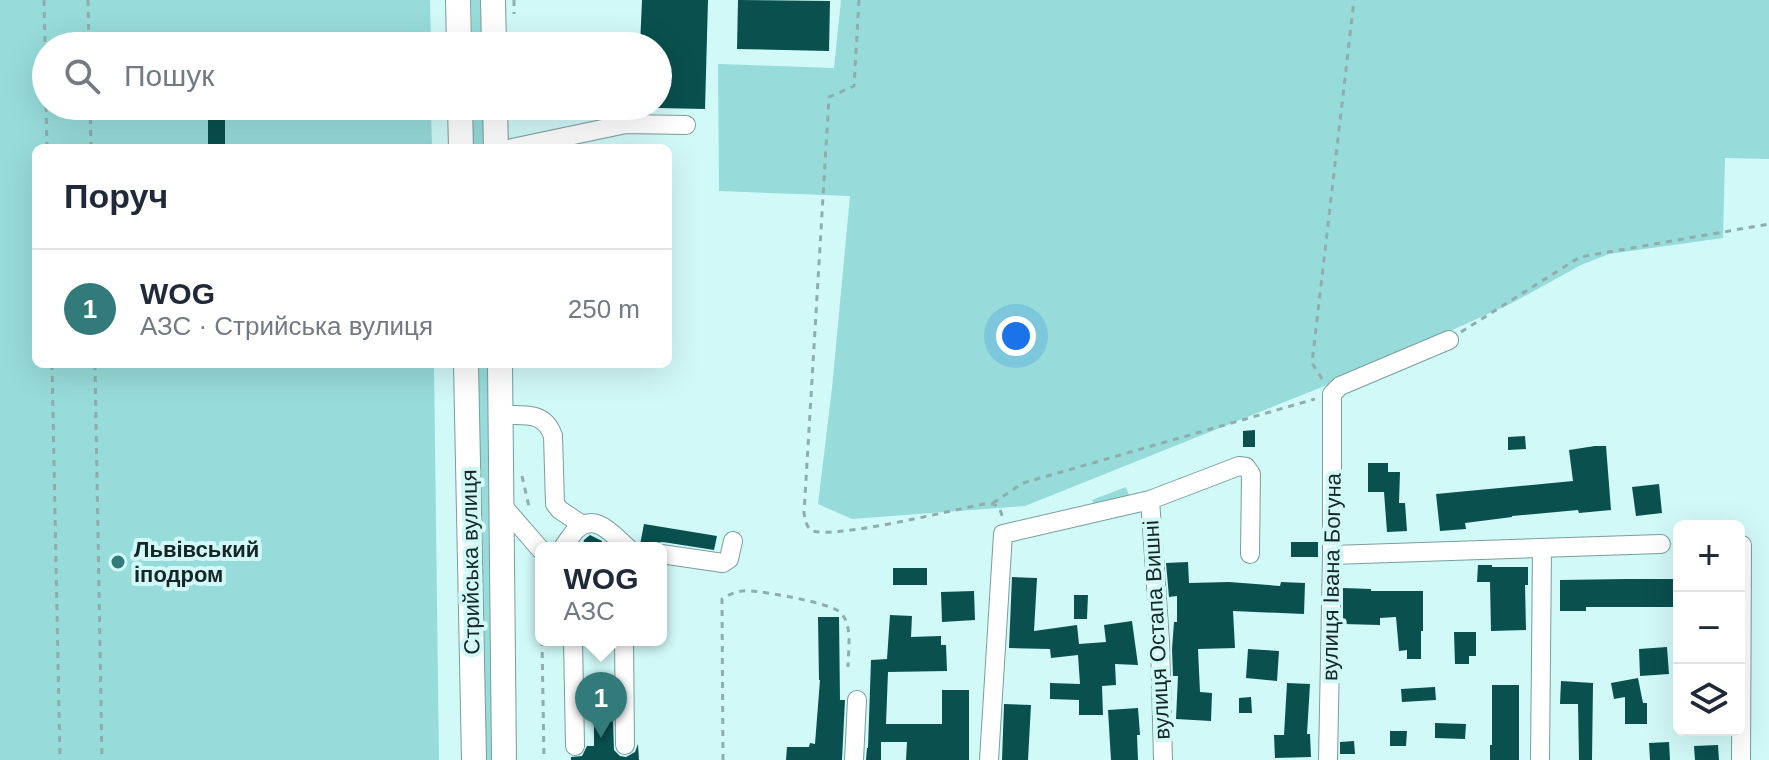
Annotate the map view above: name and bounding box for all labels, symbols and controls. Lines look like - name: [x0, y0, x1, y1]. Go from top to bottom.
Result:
- search box: [32, 32, 672, 120]
- icon: search: [60, 54, 104, 98]
- text: Пошук: [124, 59, 214, 92]
- text: Поруч: [64, 177, 168, 215]
- text: WOG: [140, 277, 215, 310]
- text: 1: [83, 294, 97, 324]
- text: 250 m: [568, 294, 640, 324]
- text: АЗС · Стрийська вулиця: [140, 311, 433, 341]
- your location: [996, 316, 1036, 356]
- street label: Стрийська вулиця: [456, 469, 485, 655]
- street label: вулиця Івана Богуна: [1317, 472, 1346, 681]
- street label: вулиця Остапа Вишні: [1138, 520, 1175, 740]
- map controls: [1673, 520, 1745, 736]
- button: +: [1673, 520, 1745, 592]
- place label: Львівський іподром: [134, 537, 259, 587]
- popup: [535, 542, 667, 646]
- marker: Львівський іподром: [109, 553, 127, 571]
- text: WOG: [564, 562, 639, 595]
- button: −: [1673, 592, 1745, 664]
- text: АЗС: [564, 596, 615, 626]
- button: layers: [1673, 664, 1745, 736]
- pin: 1: [575, 672, 627, 738]

